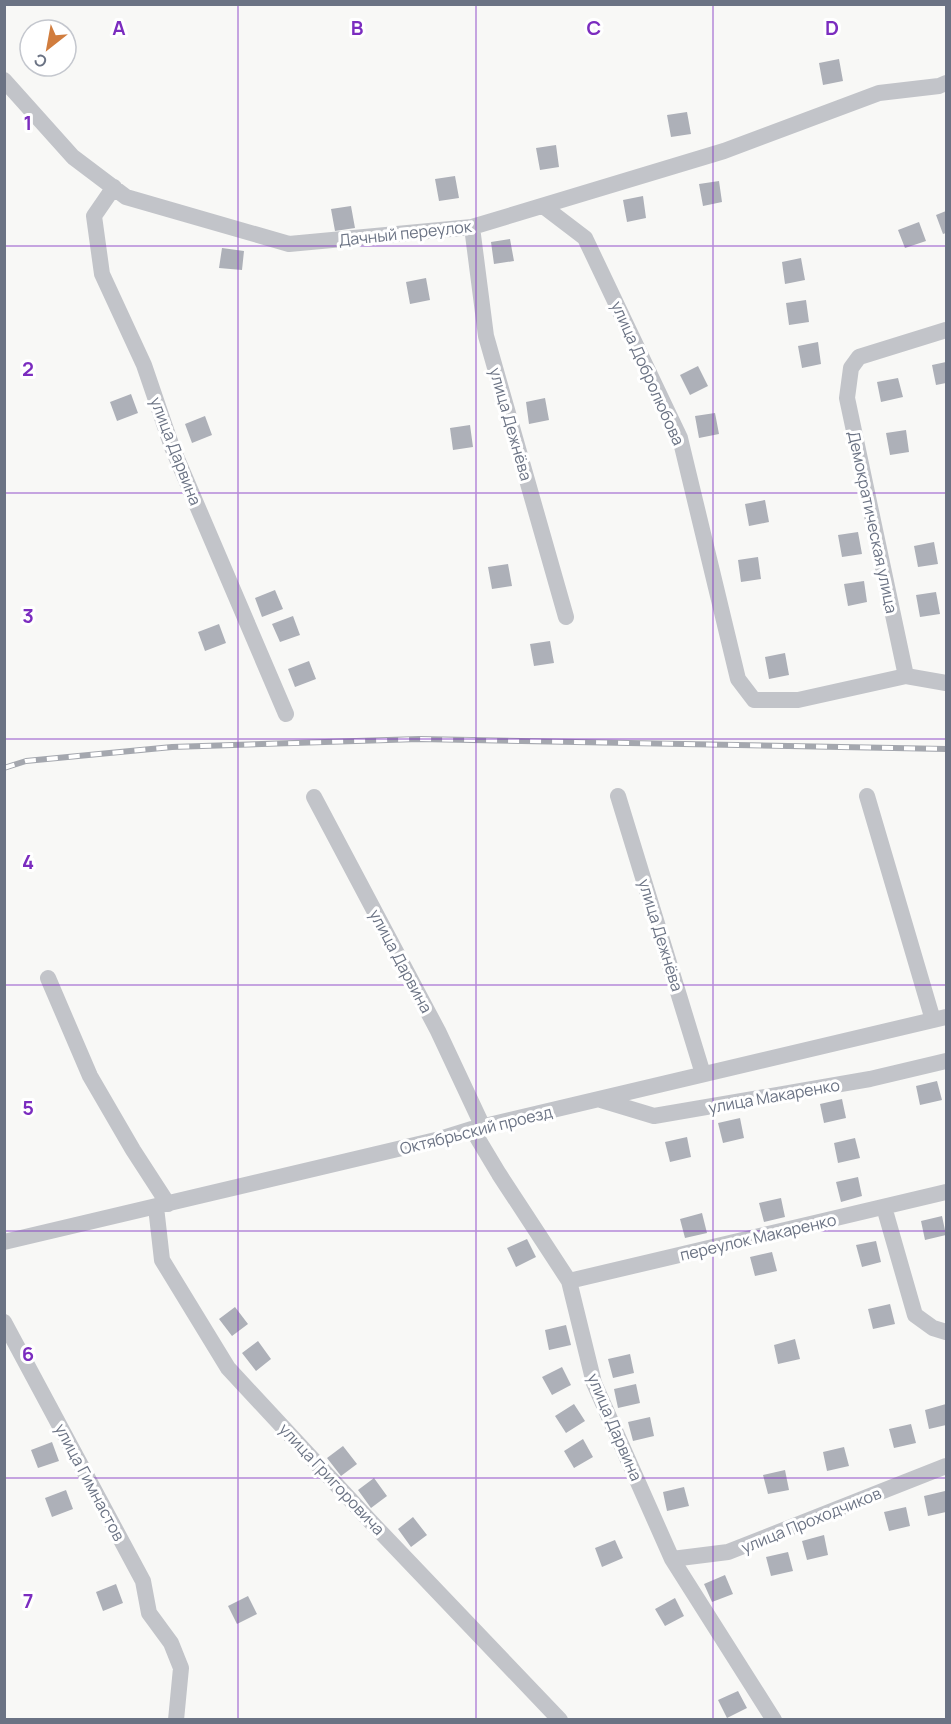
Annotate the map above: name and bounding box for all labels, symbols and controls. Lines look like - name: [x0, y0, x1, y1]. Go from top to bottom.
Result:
- text: A: [112, 14, 126, 41]
- text: B: [351, 14, 364, 41]
- text: C: [587, 14, 601, 41]
- text: D: [825, 14, 839, 41]
- north arrow: [18, 18, 78, 78]
- text: С: [29, 48, 51, 73]
- text: 1: [24, 109, 32, 136]
- street label: Дачный переулок: [337, 215, 474, 251]
- street label: улица Добролюбова: [606, 297, 690, 449]
- text: 2: [22, 355, 34, 382]
- street label: улица Дежнёва: [484, 365, 538, 483]
- street label: улица Дарвина: [145, 394, 207, 508]
- street label: Демократическая улица: [843, 429, 903, 615]
- text: 3: [22, 602, 34, 629]
- text: 4: [22, 848, 34, 875]
- street label: улица Дежнёва: [633, 876, 689, 994]
- street label: улица Дарвина: [364, 905, 438, 1017]
- street label: улица Макаренко: [707, 1074, 841, 1118]
- text: 5: [22, 1094, 34, 1121]
- street label: Октябрьский проезд: [397, 1100, 555, 1160]
- street label: переулок Макаренко: [678, 1208, 838, 1266]
- text: 6: [22, 1340, 34, 1367]
- street label: улица Дарвина: [582, 1370, 648, 1484]
- street label: улица Григоровича: [274, 1418, 390, 1540]
- street label: улица Гимнастов: [50, 1419, 130, 1545]
- street label: улица Проходчиков: [738, 1482, 885, 1558]
- text: 7: [23, 1587, 33, 1614]

